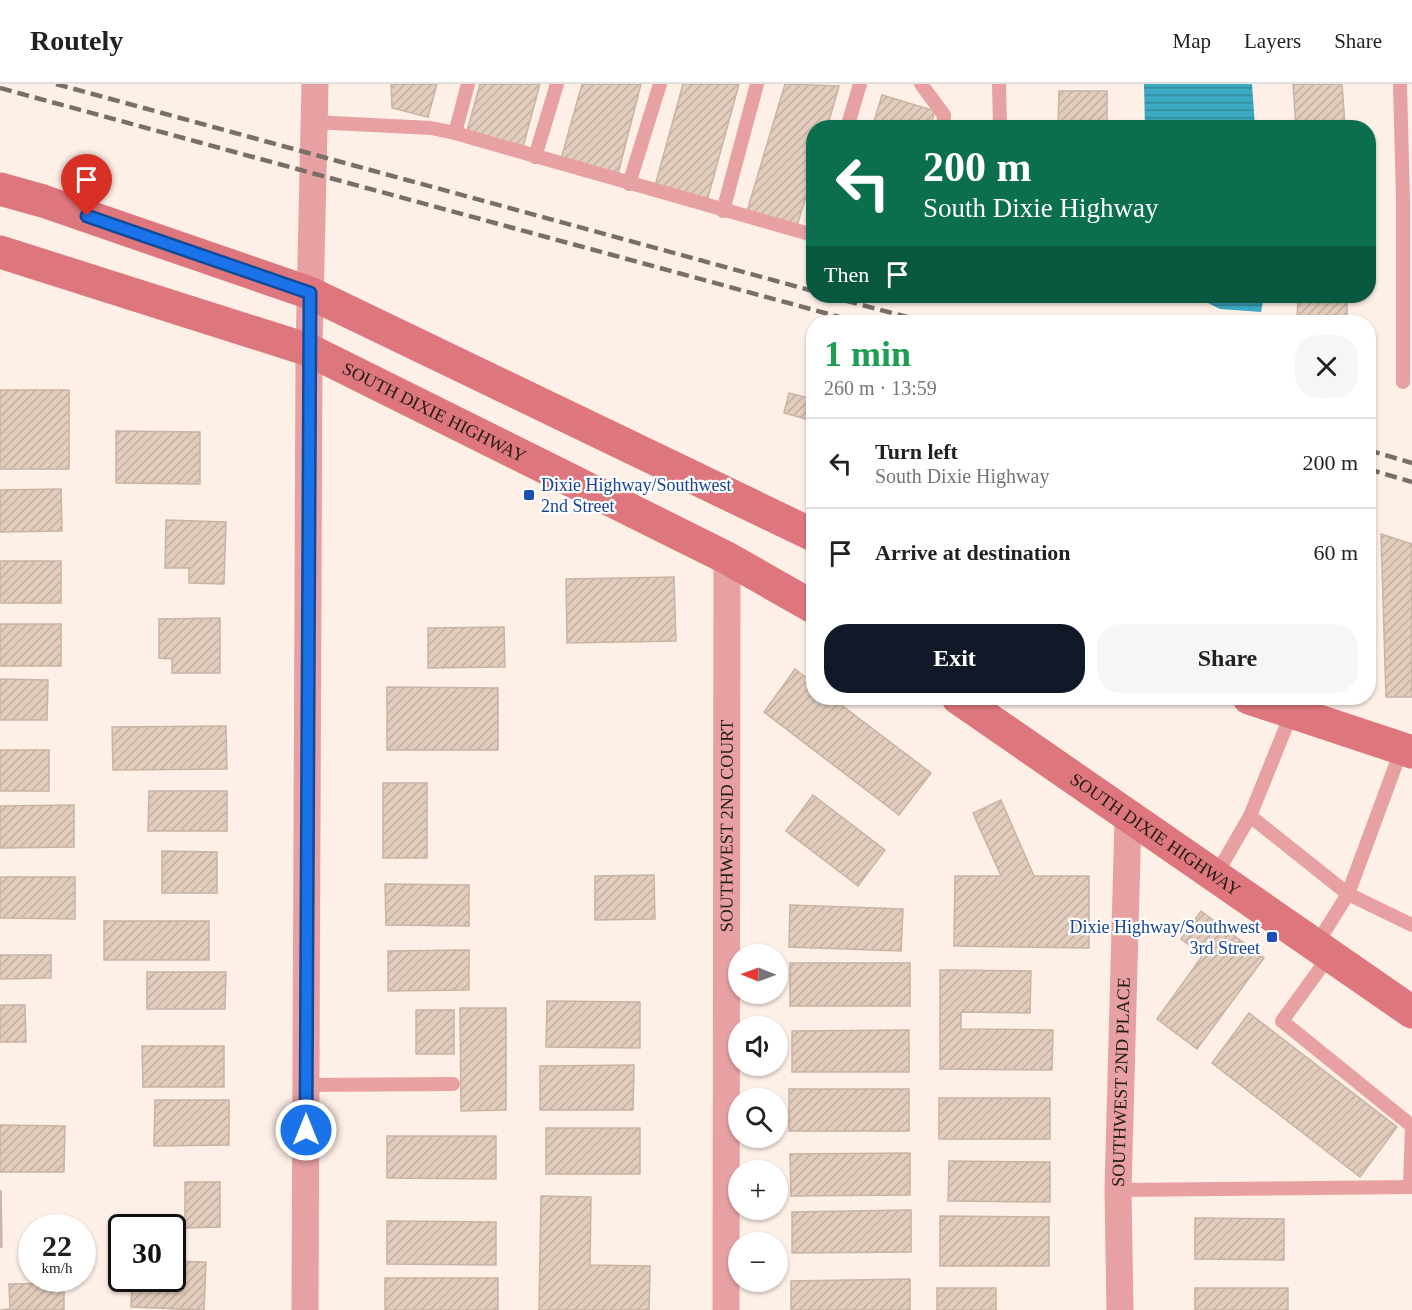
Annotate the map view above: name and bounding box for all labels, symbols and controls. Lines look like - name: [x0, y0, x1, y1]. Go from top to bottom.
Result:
- text: Routely: [30, 25, 123, 56]
- text: Map: [1173, 29, 1211, 53]
- text: Layers: [1244, 29, 1301, 53]
- text: Share: [1334, 29, 1382, 53]
- icon: left: [824, 144, 902, 222]
- text: 200 m: [923, 144, 1032, 190]
- pin: [61, 154, 112, 216]
- icon: arrive: [70, 163, 103, 196]
- text: South Dixie Highway: [923, 193, 1159, 223]
- icon: arrive: [881, 258, 914, 291]
- text: Then: [824, 262, 869, 287]
- text: 1 min: [824, 334, 911, 374]
- button: close: [1295, 335, 1358, 398]
- street label: SOUTH DIXIE HIGHWAY: [339, 358, 529, 466]
- text: 260 m · 13:59: [824, 377, 937, 399]
- text: Turn left: [875, 439, 958, 464]
- icon: left: [824, 447, 857, 480]
- text: 200 m: [1302, 450, 1358, 475]
- text: South Dixie Highway: [875, 465, 1049, 487]
- place label: Dixie Highway/Southwest 2nd Street: [541, 475, 732, 516]
- marker: Dixie Highway/Southwest 2nd Street: [522, 488, 536, 502]
- icon: arrive: [824, 537, 857, 570]
- text: Arrive at destination: [875, 540, 1071, 565]
- text: 60 m: [1313, 540, 1358, 565]
- button: Exit: [824, 624, 1085, 693]
- button: Share: [1097, 624, 1358, 693]
- street label: SOUTHWEST 2ND COURT: [717, 720, 737, 932]
- street label: SOUTH DIXIE HIGHWAY: [1066, 769, 1244, 900]
- place label: Dixie Highway/Southwest 3rd Street: [1070, 917, 1260, 958]
- marker: Dixie Highway/Southwest 3rd Street: [1265, 930, 1279, 944]
- north arrow: [728, 944, 788, 1004]
- map controls: [728, 944, 788, 1292]
- street label: SOUTHWEST 2ND PLACE: [1108, 977, 1134, 1187]
- button: sound: [728, 1016, 788, 1076]
- button: search: [728, 1088, 788, 1148]
- position arrow: [274, 1098, 338, 1162]
- button: +: [728, 1160, 788, 1220]
- speed limit sign: 30: [108, 1214, 186, 1292]
- text: 22: [42, 1229, 72, 1262]
- button: −: [728, 1232, 788, 1292]
- text: km/h: [42, 1260, 72, 1276]

